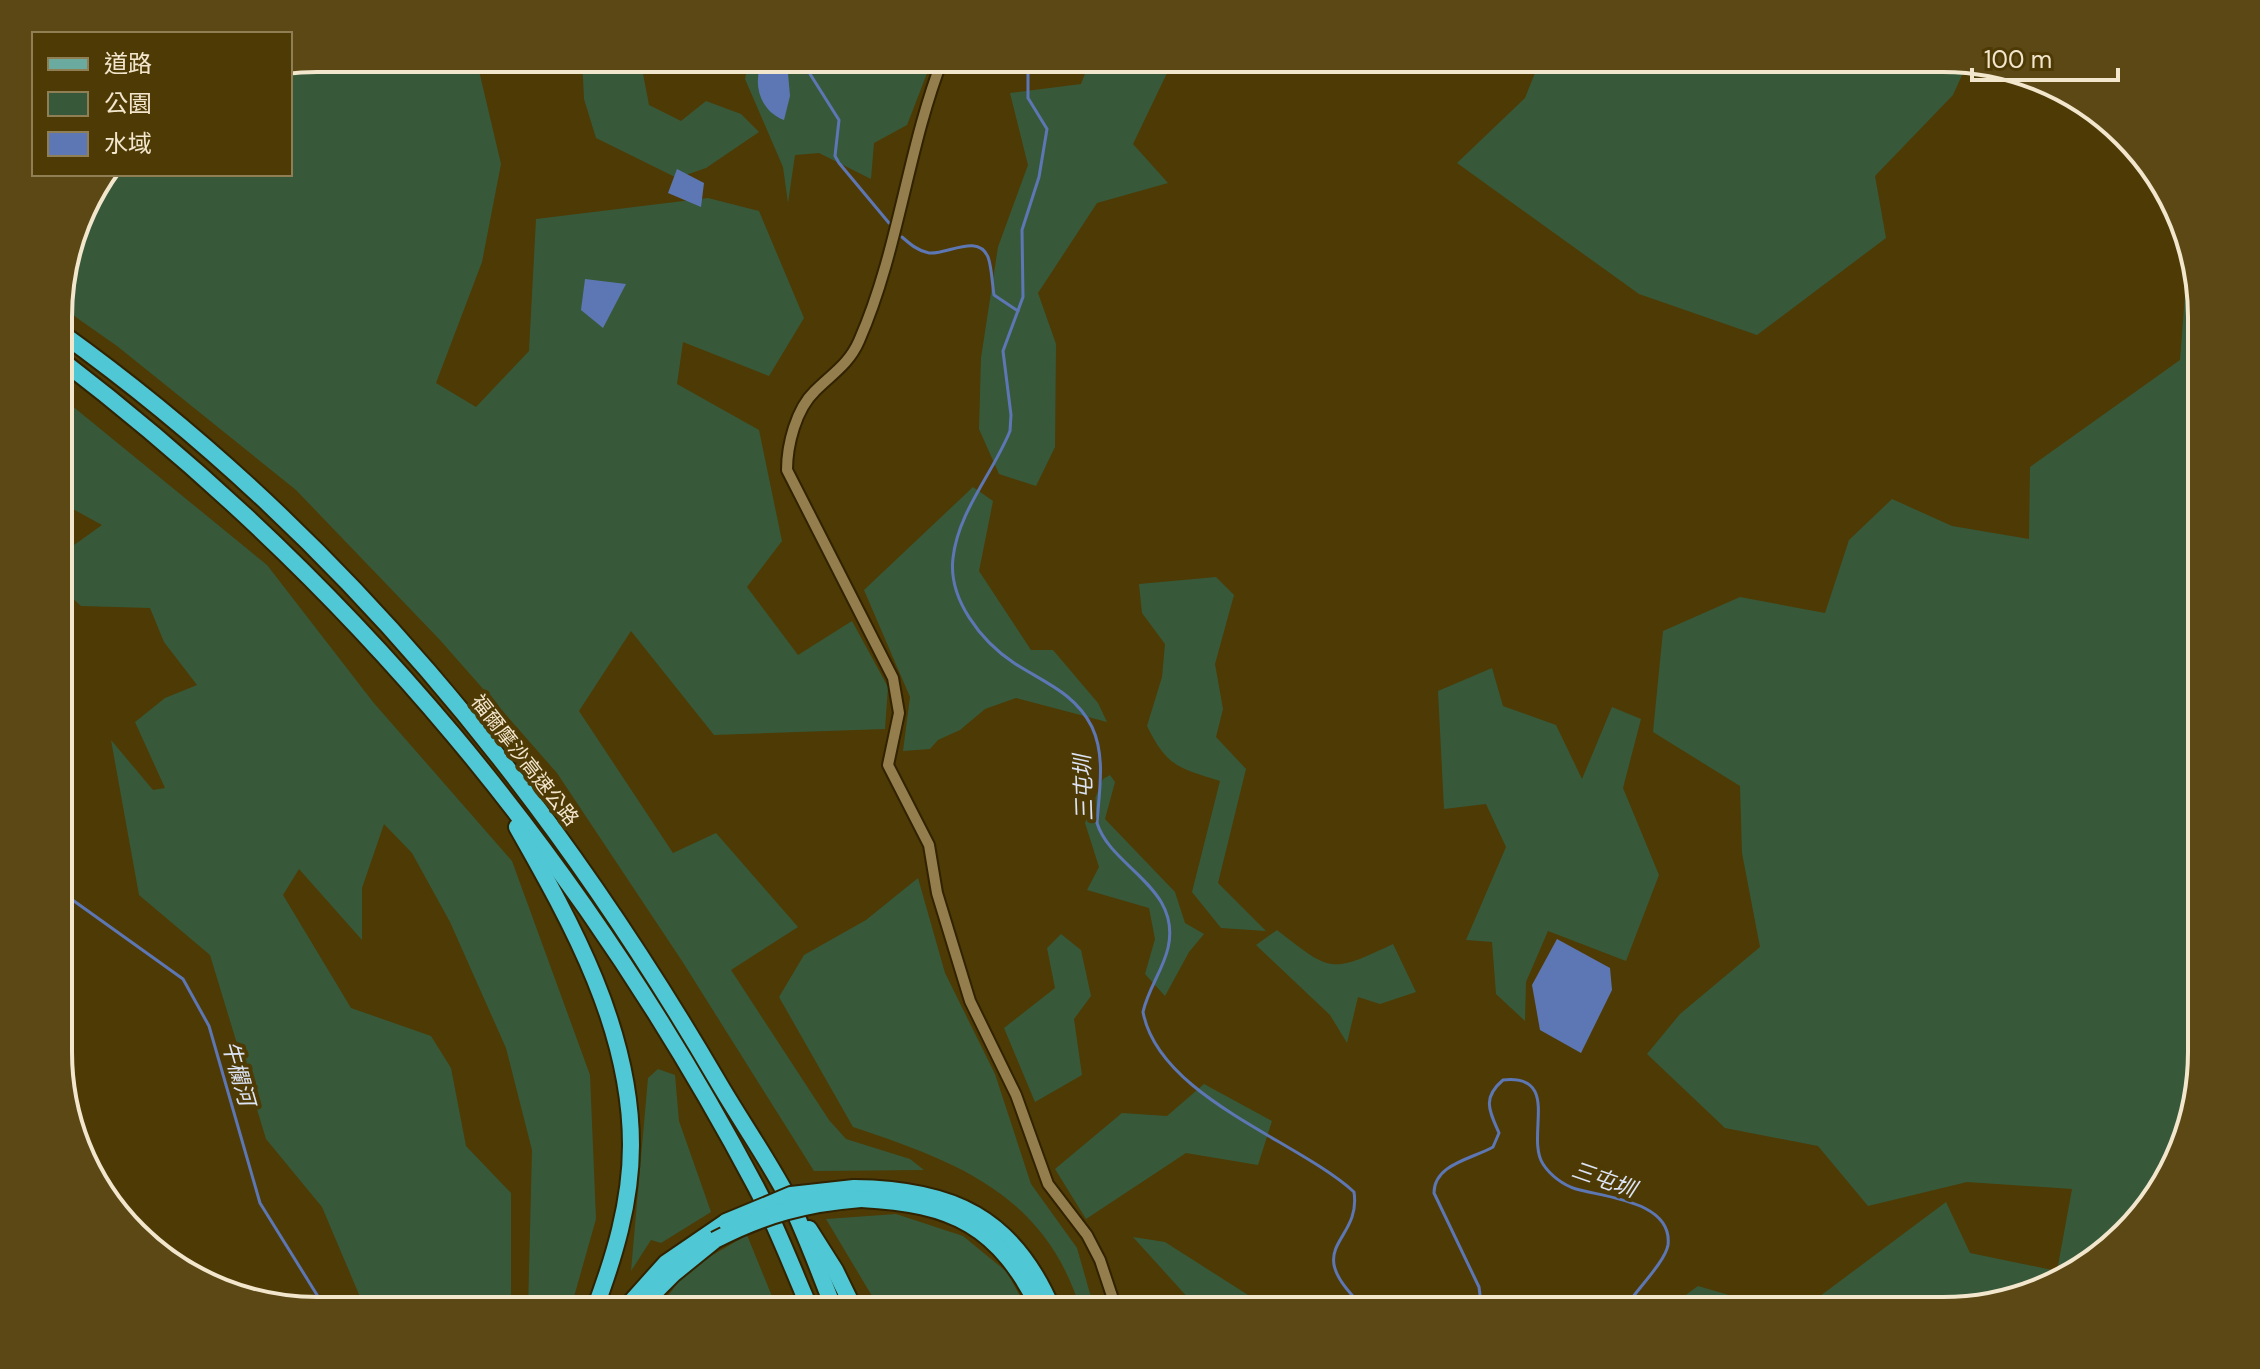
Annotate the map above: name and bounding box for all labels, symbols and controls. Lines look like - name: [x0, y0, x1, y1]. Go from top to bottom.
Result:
- legend: [32, 32, 292, 176]
- scale bar: [1972, 32, 2118, 82]
- text: 100 m: [1984, 44, 2052, 75]
- text: 道路: [104, 48, 152, 79]
- text: 公園: [104, 88, 152, 119]
- text: 水域: [104, 128, 152, 159]
- street label: 福爾摩沙高速公路: [466, 689, 584, 831]
- water label: 三屯圳: [1068, 752, 1099, 821]
- water label: 牛欄河: [215, 1037, 263, 1113]
- water label: 三屯圳: [1568, 1155, 1643, 1205]

